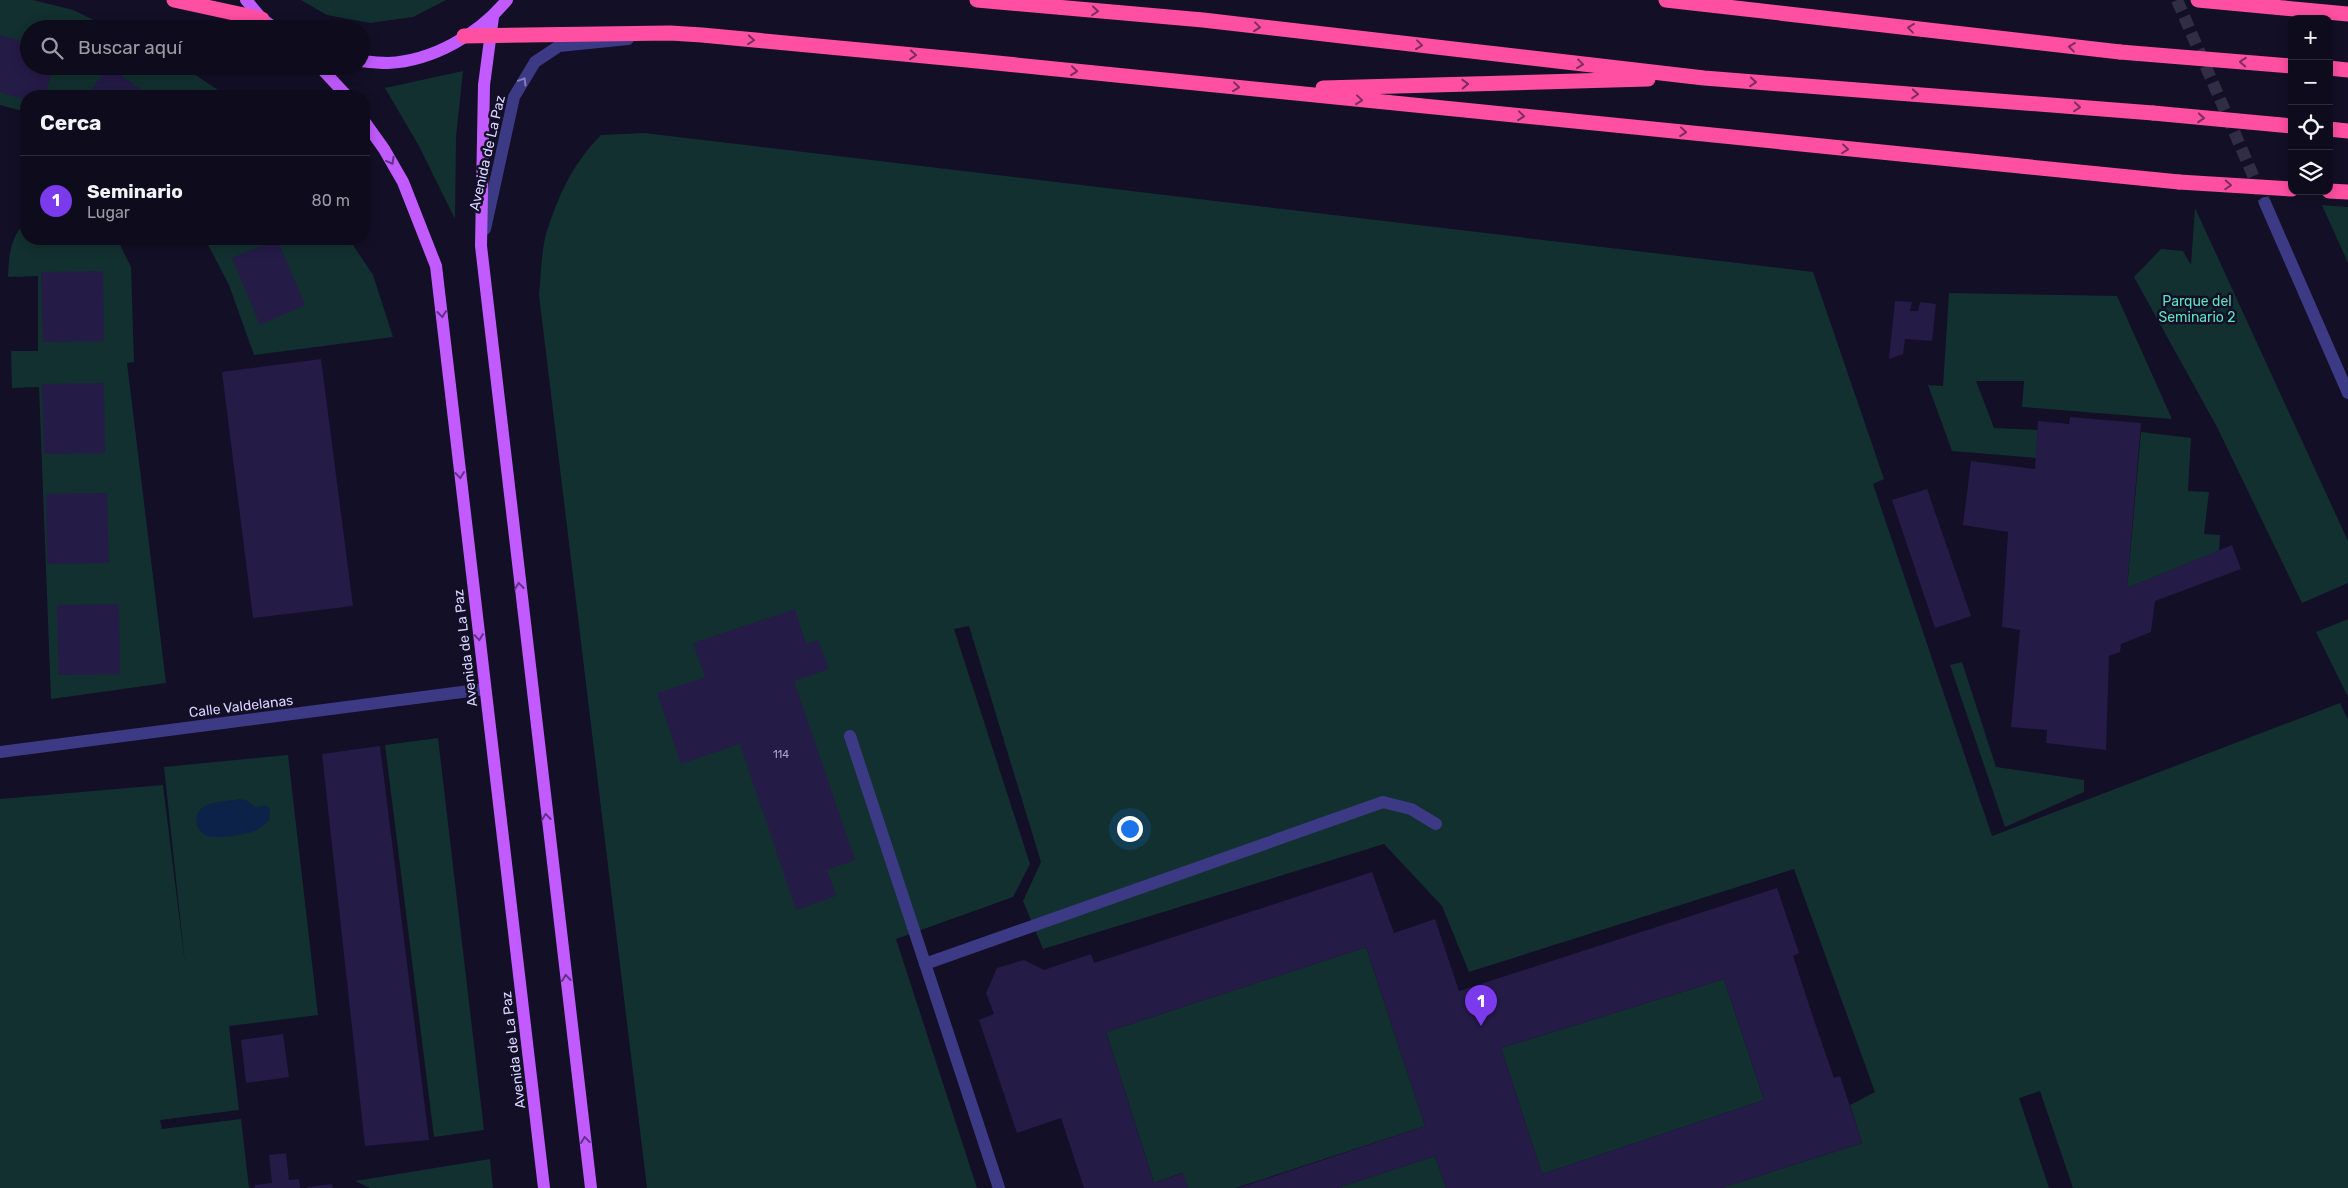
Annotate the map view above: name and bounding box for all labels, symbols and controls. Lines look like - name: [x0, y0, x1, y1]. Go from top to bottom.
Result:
- one-way arrow: [1092, 5, 1100, 16]
- map controls: [2288, 15, 2333, 195]
- button: +: [2288, 15, 2333, 60]
- search box: [20, 20, 370, 75]
- one-way arrow: [1253, 21, 1261, 32]
- one-way arrow: [1906, 23, 1914, 34]
- icon: search: [38, 34, 66, 62]
- one-way arrow: [747, 34, 755, 45]
- text: Buscar aquí: [78, 36, 182, 59]
- one-way arrow: [1415, 39, 1423, 50]
- one-way arrow: [2068, 42, 2076, 53]
- one-way arrow: [909, 49, 917, 60]
- one-way arrow: [2239, 56, 2247, 67]
- one-way arrow: [1576, 58, 1584, 69]
- button: −: [2288, 60, 2333, 105]
- one-way arrow: [1071, 65, 1079, 76]
- one-way arrow: [1749, 76, 1757, 87]
- one-way arrow: [517, 78, 527, 87]
- one-way arrow: [1462, 79, 1469, 89]
- one-way arrow: [1232, 81, 1240, 92]
- one-way arrow: [1911, 89, 1919, 100]
- street label: Avenida de La Paz: [466, 94, 509, 213]
- one-way arrow: [1356, 94, 1364, 105]
- one-way arrow: [2073, 102, 2081, 113]
- button: locate: [2288, 105, 2333, 150]
- text: Cerca: [40, 110, 101, 135]
- one-way arrow: [1517, 110, 1525, 121]
- one-way arrow: [2198, 112, 2206, 123]
- one-way arrow: [1679, 126, 1687, 137]
- one-way arrow: [1841, 143, 1849, 154]
- button: layers: [2288, 150, 2333, 195]
- one-way arrow: [384, 156, 394, 165]
- text: Seminario: [87, 180, 183, 203]
- one-way arrow: [2224, 180, 2232, 190]
- text: 1: [52, 191, 60, 210]
- text: 80 m: [312, 191, 350, 210]
- text: Lugar: [87, 203, 130, 222]
- park label: Parque del Seminario 2: [2159, 293, 2236, 326]
- one-way arrow: [436, 310, 447, 318]
- one-way arrow: [454, 471, 465, 479]
- one-way arrow: [514, 582, 525, 590]
- street label: Avenida de La Paz: [450, 588, 481, 708]
- one-way arrow: [473, 633, 484, 641]
- street label: Calle Valdelanas: [188, 692, 294, 721]
- house number: 114: [773, 748, 789, 761]
- one-way arrow: [541, 813, 552, 821]
- your location: [1117, 816, 1143, 842]
- one-way arrow: [561, 974, 572, 982]
- pin: 1: [1465, 985, 1497, 1026]
- street label: Avenida de La Paz: [498, 990, 529, 1110]
- one-way arrow: [580, 1135, 591, 1143]

